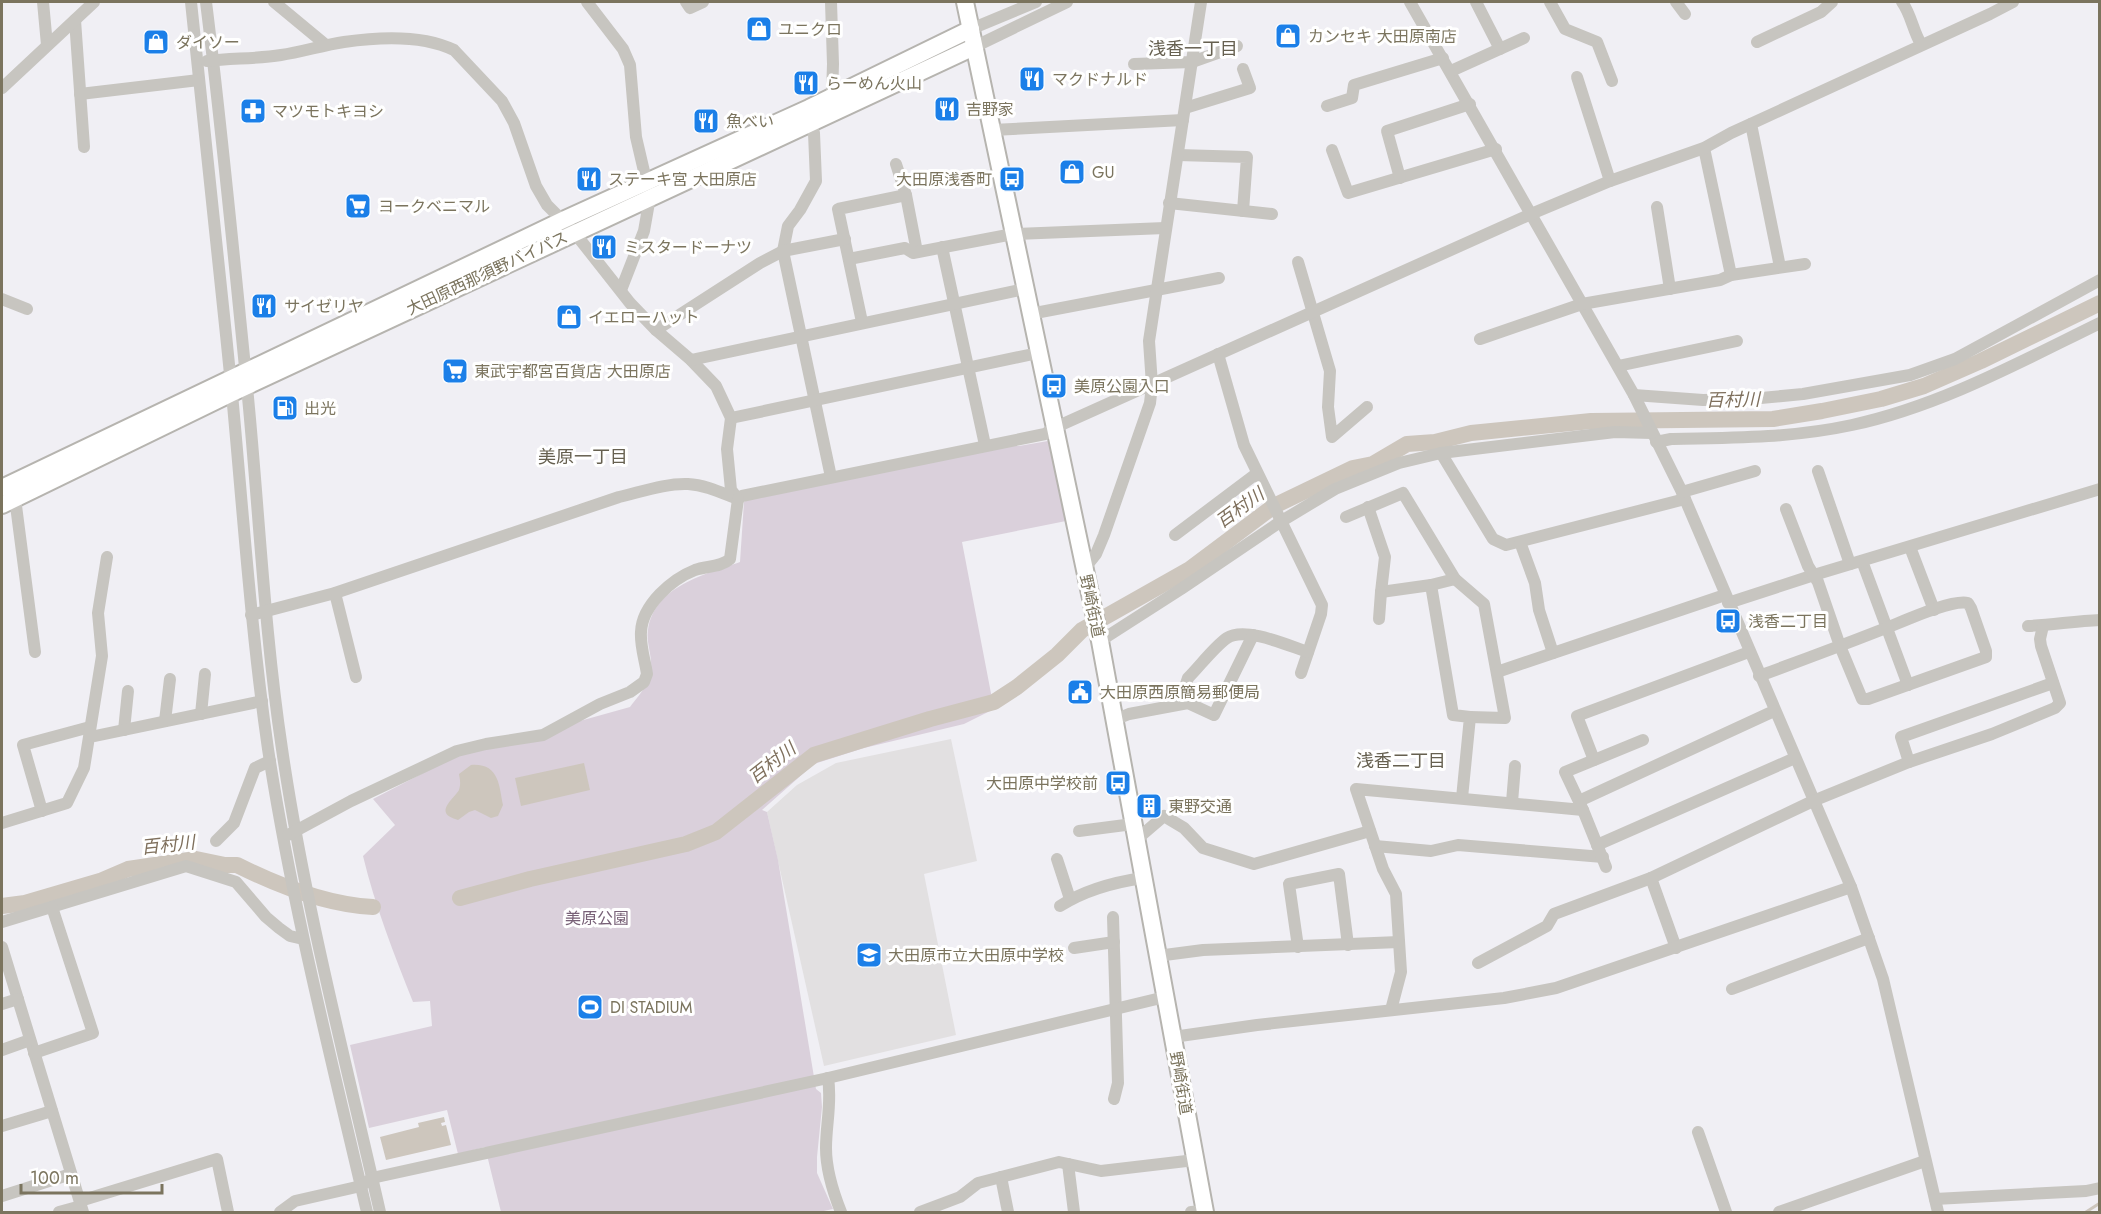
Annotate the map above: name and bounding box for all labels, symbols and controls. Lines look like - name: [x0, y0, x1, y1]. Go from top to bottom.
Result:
- shop icon: ユニクロ: [744, 14, 774, 44]
- place label: ユニクロ: [778, 18, 842, 41]
- shop icon: カンセキ 大田原南店: [1273, 21, 1303, 51]
- place label: カンセキ 大田原南店: [1308, 25, 1457, 48]
- shop icon: ダイソー: [141, 27, 171, 57]
- place label: ダイソー: [176, 31, 240, 54]
- district label: 浅香一丁目: [1148, 36, 1238, 62]
- restaurant icon: マクドナルド: [1017, 64, 1047, 94]
- restaurant icon: らーめん火山: [791, 68, 821, 98]
- place label: マクドナルド: [1052, 68, 1148, 91]
- place label: らーめん火山: [826, 72, 922, 95]
- restaurant icon: 吉野家: [932, 94, 962, 124]
- pharmacy icon: マツモトキヨシ: [238, 96, 268, 126]
- place label: 吉野家: [966, 98, 1014, 121]
- place label: マツモトキヨシ: [272, 100, 384, 123]
- restaurant icon: 魚べい: [691, 106, 721, 136]
- place label: 魚べい: [726, 110, 774, 133]
- shop icon: GU: [1057, 157, 1087, 187]
- place label: GU: [1092, 161, 1114, 184]
- restaurant icon: ステーキ宮 大田原店: [574, 164, 604, 194]
- bus stop icon: 大田原浅香町: [997, 164, 1027, 194]
- place label: ステーキ宮 大田原店: [608, 168, 757, 191]
- place label: 大田原浅香町: [896, 168, 992, 191]
- supermarket icon: ヨークベニマル: [343, 191, 373, 221]
- place label: ヨークベニマル: [378, 195, 490, 218]
- street label: 大田原西那須野バイパス: [403, 225, 571, 321]
- restaurant icon: ミスタードーナツ: [589, 232, 619, 262]
- place label: ミスタードーナツ: [624, 236, 752, 259]
- restaurant icon: サイゼリヤ: [249, 291, 279, 321]
- place label: サイゼリヤ: [284, 295, 364, 318]
- shop icon: イエローハット: [554, 302, 584, 332]
- place label: イエローハット: [588, 306, 700, 329]
- supermarket icon: 東武宇都宮百貨店 大田原店: [440, 356, 470, 386]
- place label: 東武宇都宮百貨店 大田原店: [474, 360, 671, 383]
- bus stop icon: 美原公園入口: [1039, 371, 1069, 401]
- place label: 美原公園入口: [1074, 375, 1170, 398]
- water label: 百村川: [1706, 386, 1762, 413]
- fuel station icon: 出光: [270, 393, 300, 423]
- place label: 出光: [304, 397, 336, 420]
- district label: 美原一丁目: [538, 444, 628, 470]
- water label: 百村川: [1211, 480, 1271, 534]
- street label: 野崎街道: [1074, 572, 1110, 640]
- bus stop icon: 浅香二丁目: [1713, 606, 1743, 636]
- place label: 浅香二丁目: [1748, 610, 1828, 633]
- public building icon: 大田原西原簡易郵便局: [1065, 677, 1095, 707]
- place label: 大田原西原簡易郵便局: [1100, 681, 1260, 704]
- water label: 百村川: [743, 735, 803, 790]
- district label: 浅香二丁目: [1356, 748, 1446, 774]
- bus stop icon: 大田原中学校前: [1103, 768, 1133, 798]
- place label: 大田原中学校前: [986, 772, 1098, 795]
- building icon: 東野交通: [1134, 791, 1164, 821]
- place label: 東野交通: [1168, 795, 1232, 818]
- water label: 百村川: [140, 829, 198, 861]
- park label: 美原公園: [565, 907, 629, 930]
- school or university icon: 大田原市立大田原中学校: [854, 940, 884, 970]
- place label: 大田原市立大田原中学校: [888, 944, 1064, 967]
- sports icon: DI STADIUM: [575, 992, 605, 1022]
- place label: DI STADIUM: [610, 996, 693, 1019]
- street label: 野崎街道: [1164, 1049, 1198, 1117]
- scale bar: [21, 1157, 162, 1195]
- text: 100 m: [30, 1165, 79, 1191]

